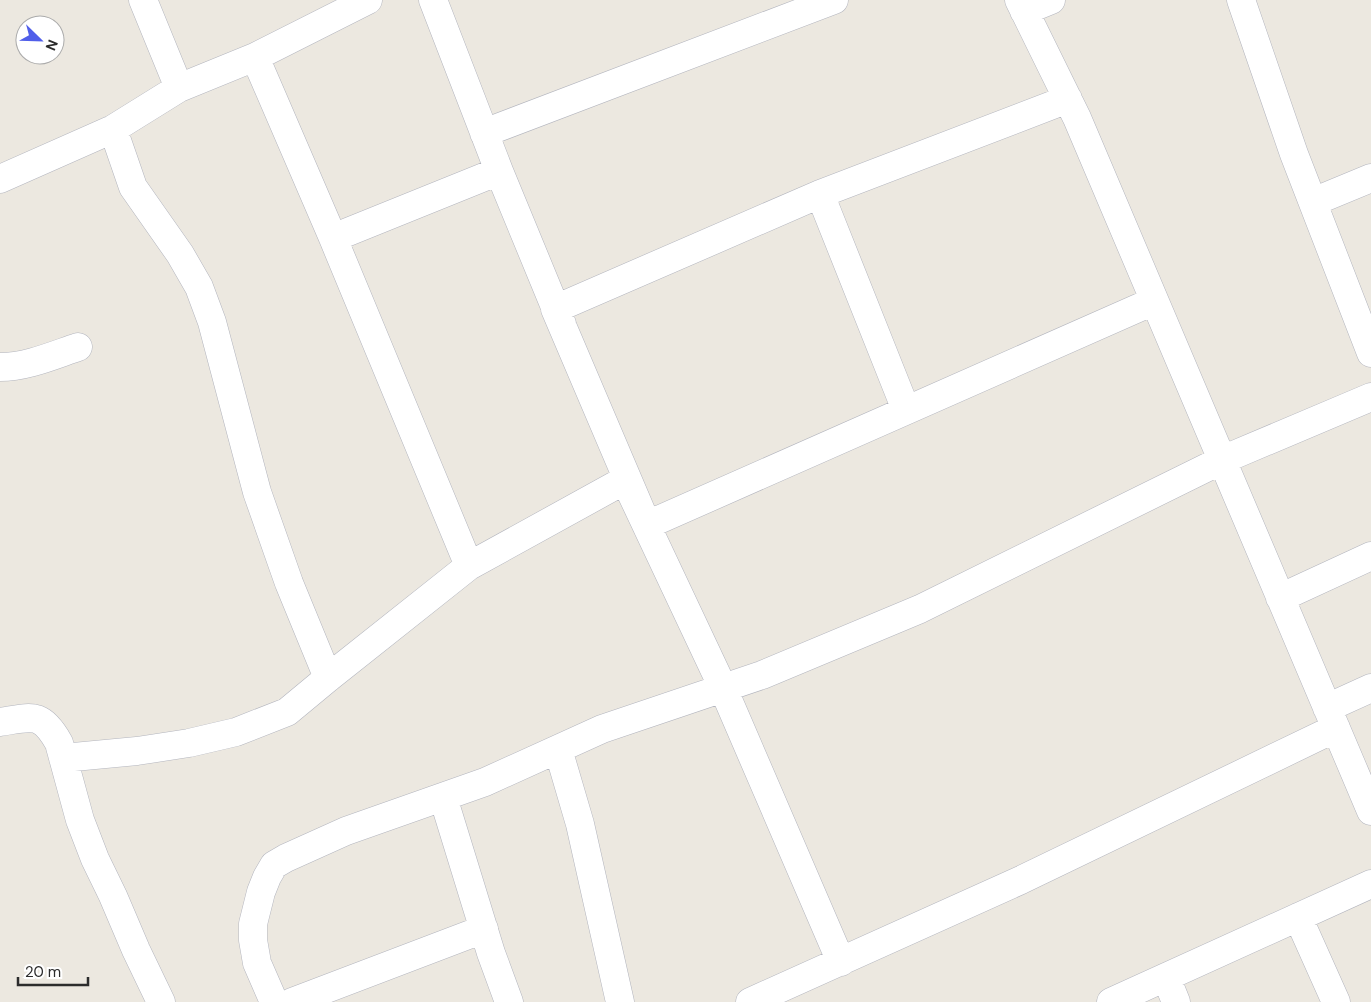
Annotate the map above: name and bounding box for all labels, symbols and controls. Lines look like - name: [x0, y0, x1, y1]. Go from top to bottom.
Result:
- north arrow: [15, 15, 65, 65]
- text: N: [42, 37, 62, 53]
- scale bar: [18, 954, 88, 986]
- text: 20 m: [25, 962, 61, 982]

